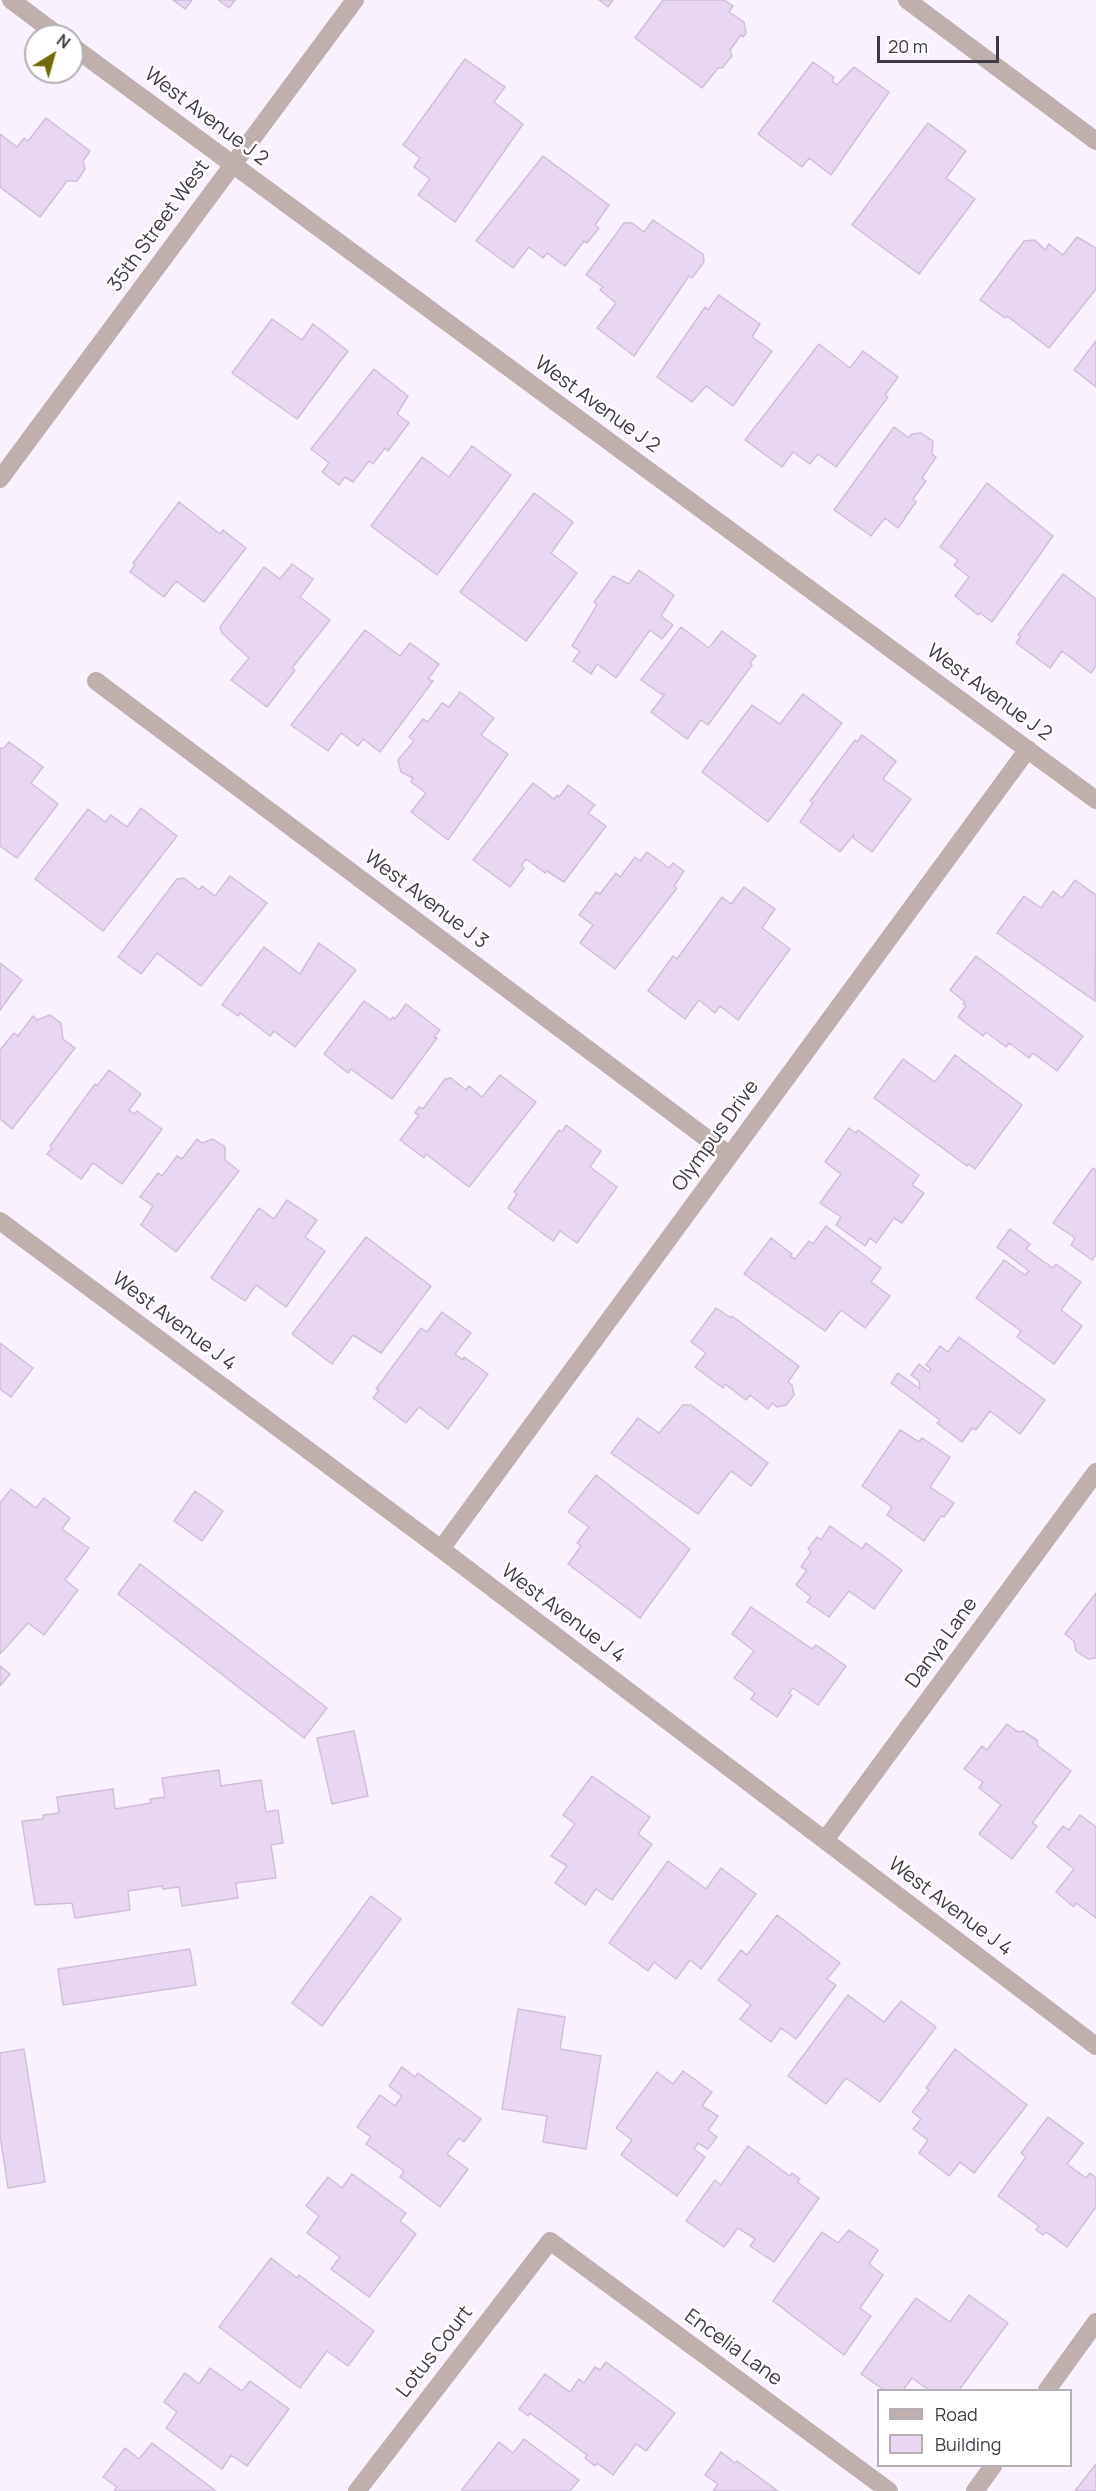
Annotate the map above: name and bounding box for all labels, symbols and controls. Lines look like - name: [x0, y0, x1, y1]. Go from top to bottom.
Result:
- north arrow: [24, 24, 84, 84]
- scale bar: [880, 24, 1002, 62]
- text: N: [52, 29, 75, 53]
- text: 20 m: [888, 34, 928, 58]
- street label: West Avenue J 2: [139, 63, 273, 171]
- street label: 35th Street West: [103, 155, 215, 297]
- street label: West Avenue J 2: [530, 352, 664, 458]
- street label: West Avenue J 2: [922, 640, 1056, 746]
- street label: West Avenue J 3: [359, 846, 493, 954]
- street label: Olympus Drive: [668, 1076, 764, 1196]
- street label: West Avenue J 4: [107, 1268, 241, 1376]
- street label: West Avenue J 4: [496, 1560, 630, 1668]
- street label: Danya Lane: [901, 1593, 983, 1693]
- street label: West Avenue J 4: [883, 1853, 1017, 1961]
- street label: Lotus Court: [392, 2301, 478, 2403]
- street label: Encelia Lane: [679, 2305, 787, 2391]
- legend: [877, 2389, 1072, 2467]
- text: Road: [935, 2402, 978, 2426]
- text: Building: [935, 2432, 1001, 2456]

